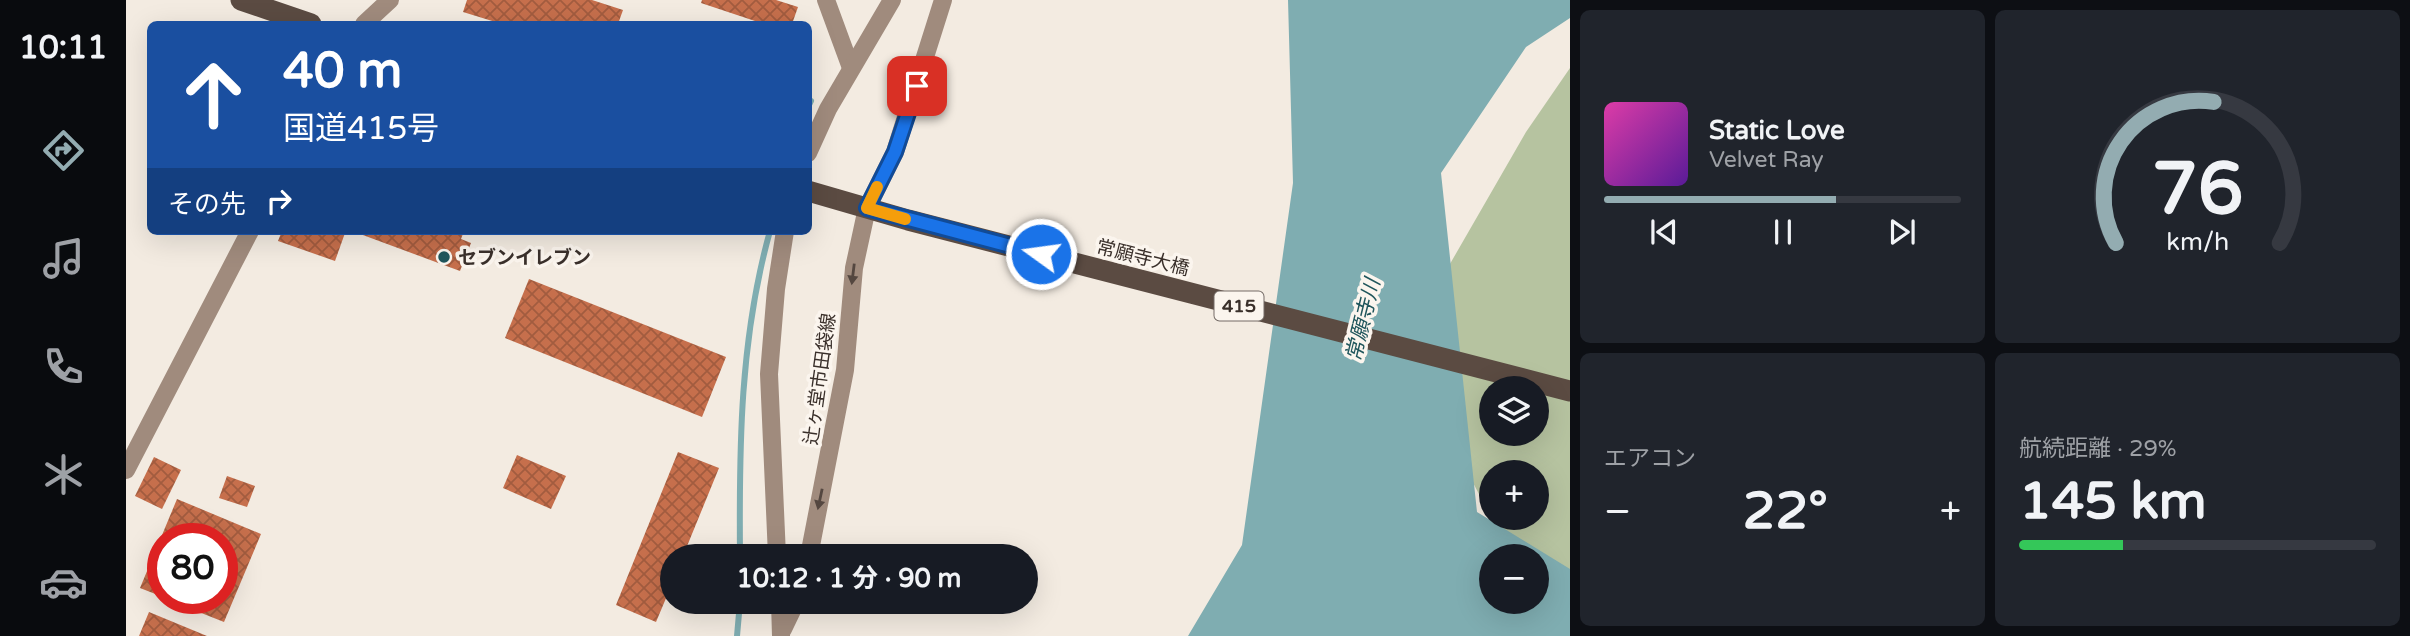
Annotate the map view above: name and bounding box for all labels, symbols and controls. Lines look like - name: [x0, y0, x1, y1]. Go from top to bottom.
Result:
- text: 10:11: [19, 29, 107, 67]
- text: 40 m: [283, 42, 402, 101]
- icon: ahead: [168, 49, 259, 140]
- pin: [887, 56, 947, 116]
- icon: arrive: [898, 67, 936, 105]
- text: 国道415号: [283, 110, 439, 148]
- text: Static Love: [1709, 115, 1845, 146]
- icon: directions: [39, 126, 88, 175]
- text: Velvet Ray: [1709, 146, 1824, 174]
- text: 76: [2152, 146, 2243, 234]
- icon: right: [260, 182, 298, 220]
- text: その先: [168, 189, 246, 220]
- icon: previous: [1645, 213, 1683, 251]
- icon: pause: [1764, 213, 1802, 251]
- icon: next: [1883, 213, 1921, 251]
- position arrow: [1004, 217, 1078, 291]
- text: km/h: [2166, 227, 2229, 257]
- icon: music: [39, 234, 88, 283]
- street label: 常願寺大橋: [1094, 236, 1192, 280]
- place label: セブンイレブン: [458, 247, 591, 269]
- marker: セブンイレブン: [436, 249, 452, 265]
- one-way arrow: [848, 264, 859, 286]
- water label: 常願寺川: [1341, 274, 1386, 364]
- road number: 415: [1214, 292, 1264, 320]
- street label: 辻ヶ堂市田袋線: [800, 312, 840, 447]
- icon: phone: [39, 342, 88, 391]
- map controls: [1479, 376, 1549, 614]
- button: layers: [1479, 376, 1549, 446]
- text: 航続距離 · 29%: [2019, 435, 2177, 463]
- text: エアコン: [1604, 445, 1696, 473]
- icon: climate: [39, 450, 88, 499]
- button: +: [1479, 460, 1549, 530]
- text: 145 km: [2019, 470, 2207, 533]
- text: 22°: [1743, 480, 1828, 543]
- one-way arrow: [815, 488, 826, 510]
- text: −: [1604, 489, 1631, 535]
- text: +: [1940, 489, 1961, 535]
- speed limit sign: 80: [147, 523, 238, 614]
- button: −: [1479, 544, 1549, 614]
- icon: car: [39, 558, 88, 607]
- text: 10:12 · 1 分 · 90 m: [736, 563, 962, 594]

